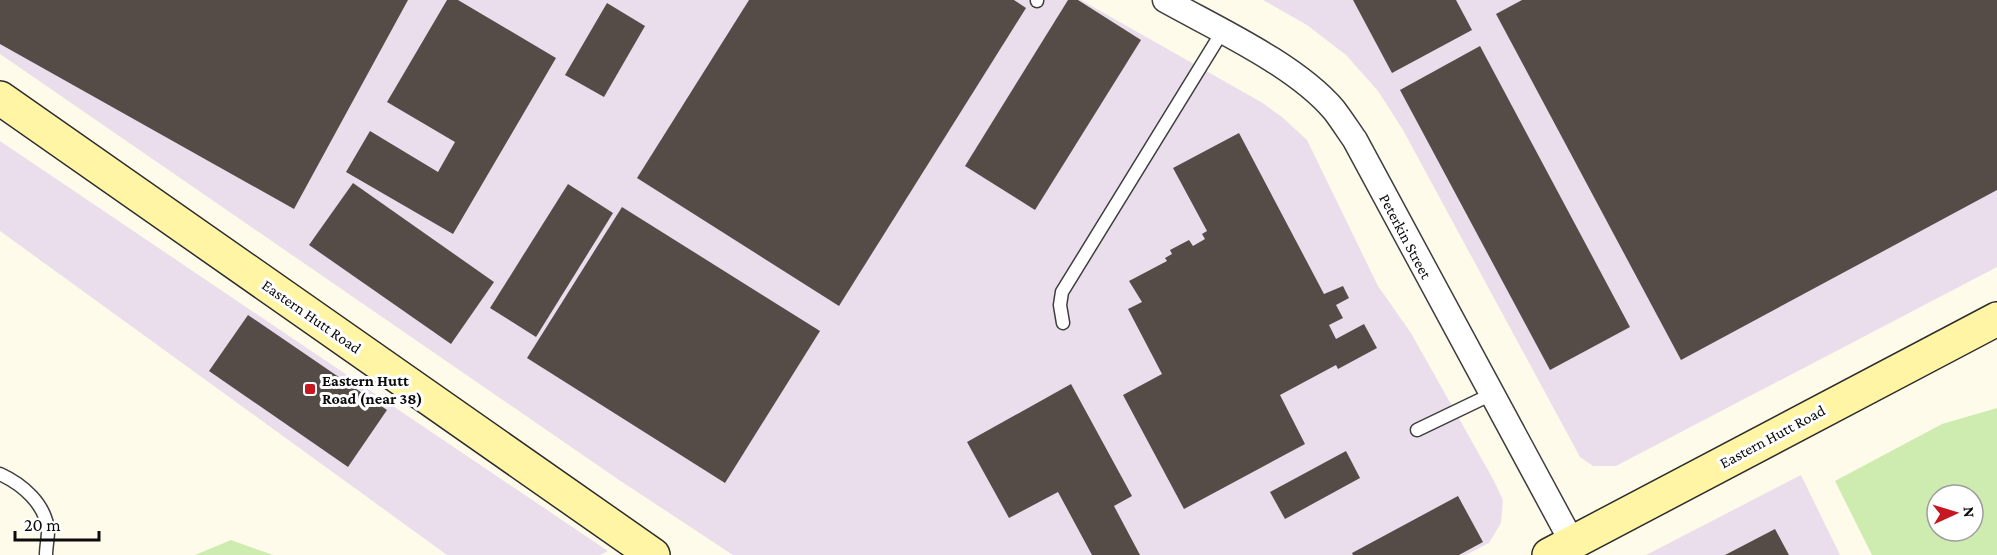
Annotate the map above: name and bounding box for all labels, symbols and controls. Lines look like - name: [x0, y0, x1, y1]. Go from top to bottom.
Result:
- street label: Peterkin Street: [1376, 191, 1435, 282]
- street label: Eastern Hutt Road: [259, 276, 365, 357]
- place label: Eastern Hutt Road (near 38): [322, 372, 423, 408]
- marker: Eastern Hutt Road (near 38): [303, 382, 317, 396]
- street label: Eastern Hutt Road: [1717, 401, 1828, 471]
- north arrow: [1925, 483, 1985, 543]
- scale bar: [15, 504, 99, 542]
- text: N: [1961, 506, 1978, 518]
- text: 20 m: [24, 515, 61, 535]

